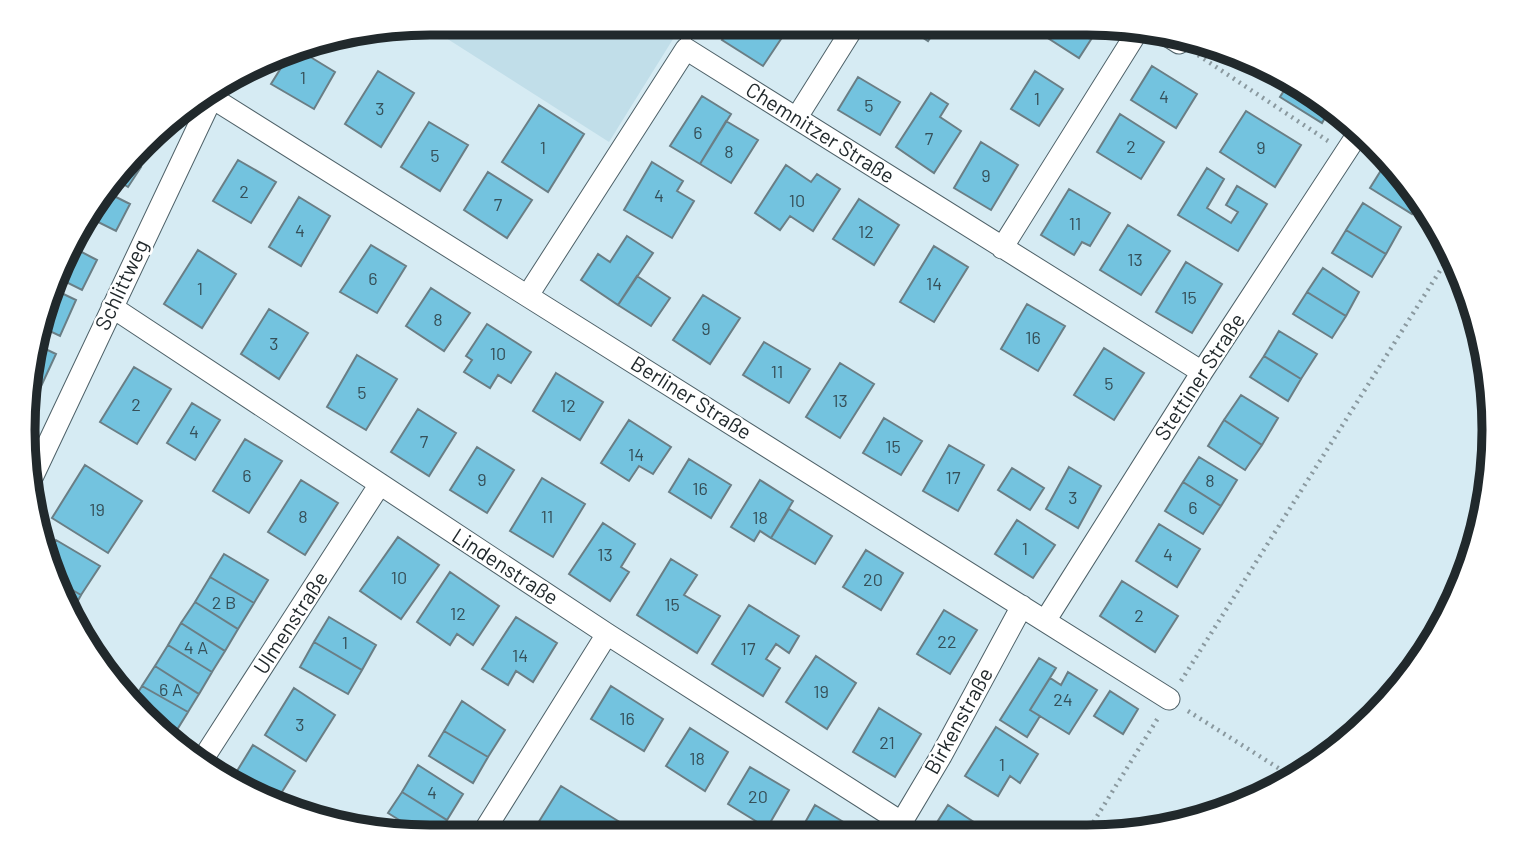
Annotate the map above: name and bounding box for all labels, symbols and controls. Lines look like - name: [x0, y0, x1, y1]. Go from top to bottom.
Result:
- house number: 1: [300, 66, 306, 88]
- street label: Chemnitzer Straße: [742, 76, 900, 187]
- house number: 4: [1159, 85, 1169, 107]
- house number: 1: [1034, 87, 1040, 109]
- house number: 5: [864, 94, 874, 116]
- house number: 3: [375, 97, 385, 119]
- house number: 6: [693, 121, 703, 143]
- house number: 7: [925, 127, 934, 149]
- house number: 2: [1126, 135, 1136, 157]
- house number: 1: [540, 136, 546, 158]
- house number: 9: [1256, 136, 1266, 158]
- house number: 8: [724, 140, 734, 162]
- house number: 5: [430, 144, 440, 166]
- house number: 9: [981, 164, 991, 186]
- house number: 2: [239, 180, 249, 202]
- house number: 4: [654, 184, 664, 206]
- house number: 10: [789, 189, 805, 211]
- house number: 7: [494, 193, 503, 215]
- house number: 11: [1069, 212, 1081, 234]
- house number: 4: [295, 219, 305, 241]
- house number: 12: [858, 220, 874, 242]
- street label: Schlittweg: [89, 235, 153, 334]
- house number: 13: [1127, 248, 1143, 270]
- house number: 6: [368, 267, 378, 289]
- house number: 14: [926, 272, 942, 294]
- house number: 1: [197, 277, 203, 299]
- house number: 15: [1181, 286, 1197, 308]
- house number: 8: [433, 308, 443, 330]
- street label: Stettiner Straße: [1148, 308, 1249, 444]
- house number: 9: [701, 317, 711, 339]
- house number: 16: [1025, 326, 1041, 348]
- house number: 3: [269, 332, 279, 354]
- house number: 10: [490, 342, 506, 364]
- street label: Berliner Straße: [627, 350, 757, 444]
- house number: 11: [771, 360, 783, 382]
- house number: 5: [1104, 372, 1114, 394]
- house number: 5: [357, 381, 367, 403]
- house number: 13: [832, 389, 848, 411]
- house number: 2: [131, 393, 141, 415]
- house number: 12: [560, 394, 576, 416]
- house number: 4: [189, 420, 199, 442]
- house number: 7: [420, 430, 429, 452]
- house number: 15: [885, 435, 901, 457]
- house number: 14: [628, 443, 644, 465]
- house number: 6: [242, 464, 252, 486]
- house number: 17: [946, 466, 961, 488]
- house number: 9: [477, 468, 487, 490]
- house number: 8: [1205, 469, 1215, 491]
- house number: 16: [692, 477, 708, 499]
- house number: 3: [1068, 486, 1078, 508]
- house number: 6: [1188, 496, 1198, 518]
- house number: 19: [89, 498, 105, 520]
- house number: 8: [298, 505, 308, 527]
- house number: 11: [541, 505, 553, 527]
- house number: 18: [752, 506, 768, 528]
- street label: Lindenstraße: [448, 522, 564, 609]
- house number: 1: [1022, 537, 1028, 559]
- house number: 13: [597, 543, 613, 565]
- house number: 4: [1163, 543, 1173, 565]
- street label: Ulmenstraße: [247, 566, 332, 678]
- house number: 10: [391, 566, 407, 588]
- house number: 20: [863, 568, 883, 590]
- house number: 2 B: [212, 591, 236, 613]
- house number: 15: [664, 593, 680, 615]
- house number: 12: [450, 602, 466, 624]
- house number: 2: [1134, 604, 1144, 626]
- house number: 22: [937, 630, 957, 652]
- house number: 1: [342, 631, 348, 653]
- house number: 4 A: [184, 636, 208, 658]
- house number: 17: [741, 637, 756, 659]
- house number: 14: [512, 644, 528, 666]
- street label: Birkenstraße: [918, 663, 997, 778]
- house number: 6 A: [159, 678, 183, 700]
- house number: 19: [813, 680, 829, 702]
- house number: 24: [1053, 688, 1073, 710]
- house number: 16: [619, 707, 635, 729]
- house number: 3: [295, 713, 305, 735]
- house number: 21: [879, 731, 895, 753]
- house number: 18: [689, 747, 705, 769]
- house number: 1: [999, 753, 1005, 775]
- house number: 4: [427, 781, 437, 803]
- house number: 20: [748, 785, 768, 807]

